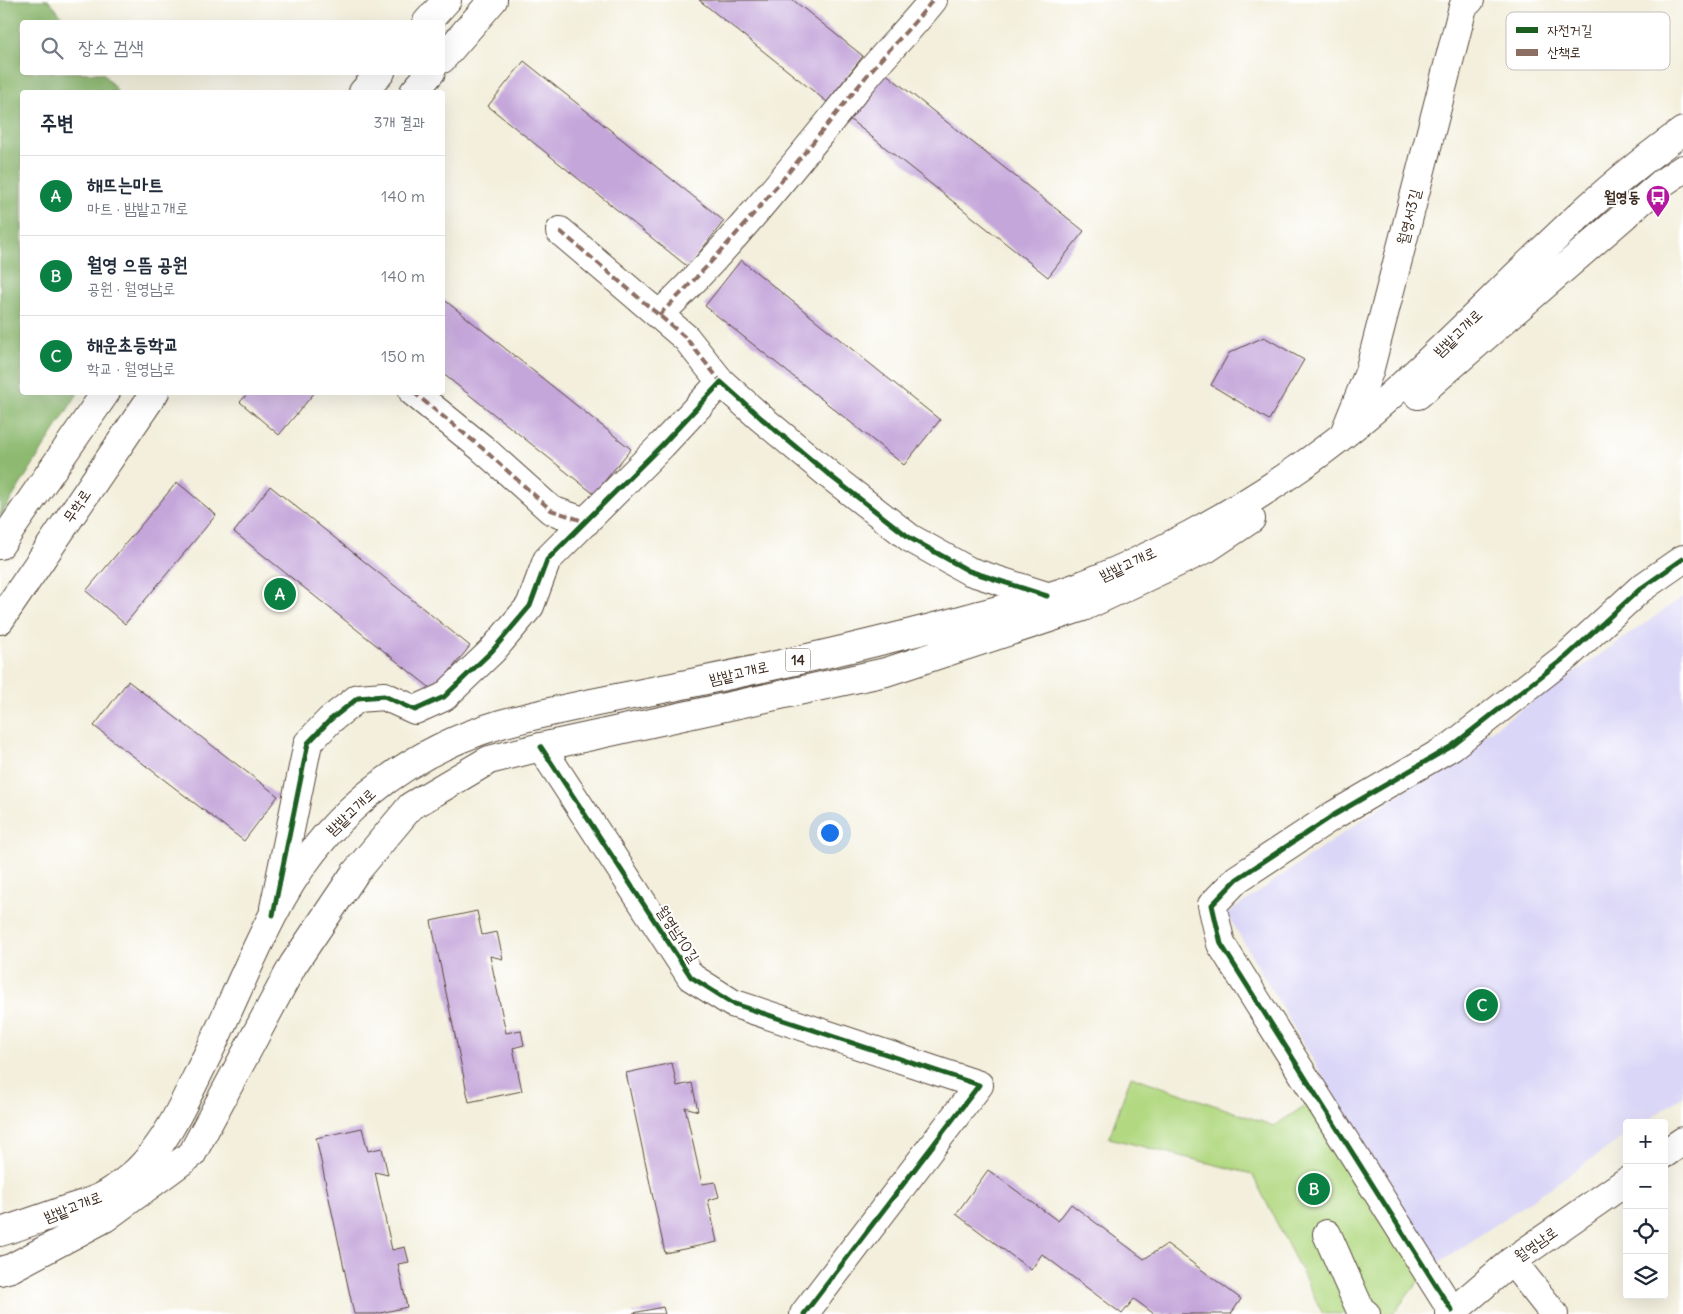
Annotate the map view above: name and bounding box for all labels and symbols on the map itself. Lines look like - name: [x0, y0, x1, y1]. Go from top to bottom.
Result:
- legend: [1506, 12, 1670, 70]
- text: 자전거길: [1547, 21, 1593, 39]
- text: 산책로: [1547, 43, 1581, 61]
- bus stop icon: 월영동: [1645, 184, 1671, 218]
- street label: 월영서3길: [1392, 187, 1425, 247]
- place label: 월영동: [1604, 187, 1640, 206]
- street label: 밤밭고개로: [1429, 305, 1486, 360]
- street label: 무학로: [59, 485, 95, 526]
- street label: 밤밭고개로: [1096, 542, 1159, 585]
- pin: A: [264, 575, 296, 613]
- road number: 14: [786, 648, 810, 672]
- street label: 밤밭고개로: [707, 656, 770, 689]
- street label: 밤밭고개로: [322, 784, 379, 839]
- your location: [817, 820, 843, 846]
- street label: 월영남10길: [653, 902, 704, 966]
- pin: C: [1466, 986, 1498, 1024]
- pin: B: [1298, 1170, 1330, 1208]
- street label: 밤밭고개로: [41, 1187, 104, 1226]
- street label: 월영남로: [1510, 1222, 1561, 1265]

